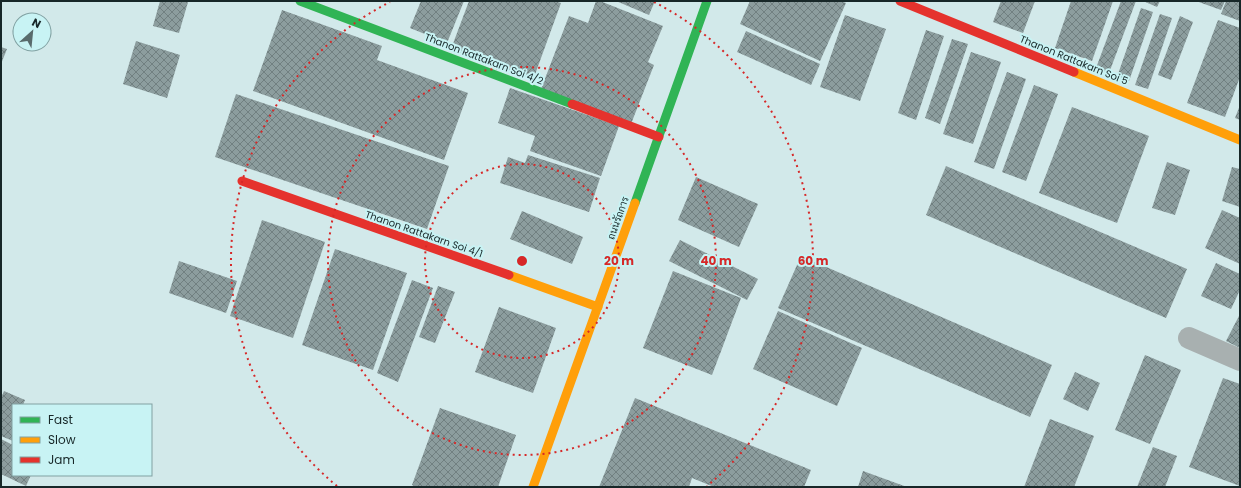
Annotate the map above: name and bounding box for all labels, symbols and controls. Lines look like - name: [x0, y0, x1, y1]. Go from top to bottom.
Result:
- north arrow: [12, 12, 52, 52]
- text: N: [29, 14, 44, 32]
- street label: Thanon Rattakarn Soi 4/2: [422, 29, 546, 89]
- street label: Thanon Rattakarn Soi 5: [1018, 31, 1130, 89]
- street label: ถนนรัถการ: [603, 194, 633, 242]
- street label: Thanon Rattakarn Soi 4/1: [363, 207, 485, 261]
- text: 20 m: [604, 252, 634, 269]
- text: 40 m: [700, 252, 732, 269]
- text: 60 m: [798, 252, 829, 269]
- centre of rings: [515, 254, 529, 268]
- legend: [12, 404, 152, 476]
- text: Fast: [48, 411, 73, 428]
- text: Slow: [48, 431, 76, 448]
- text: Jam: [48, 451, 75, 468]

